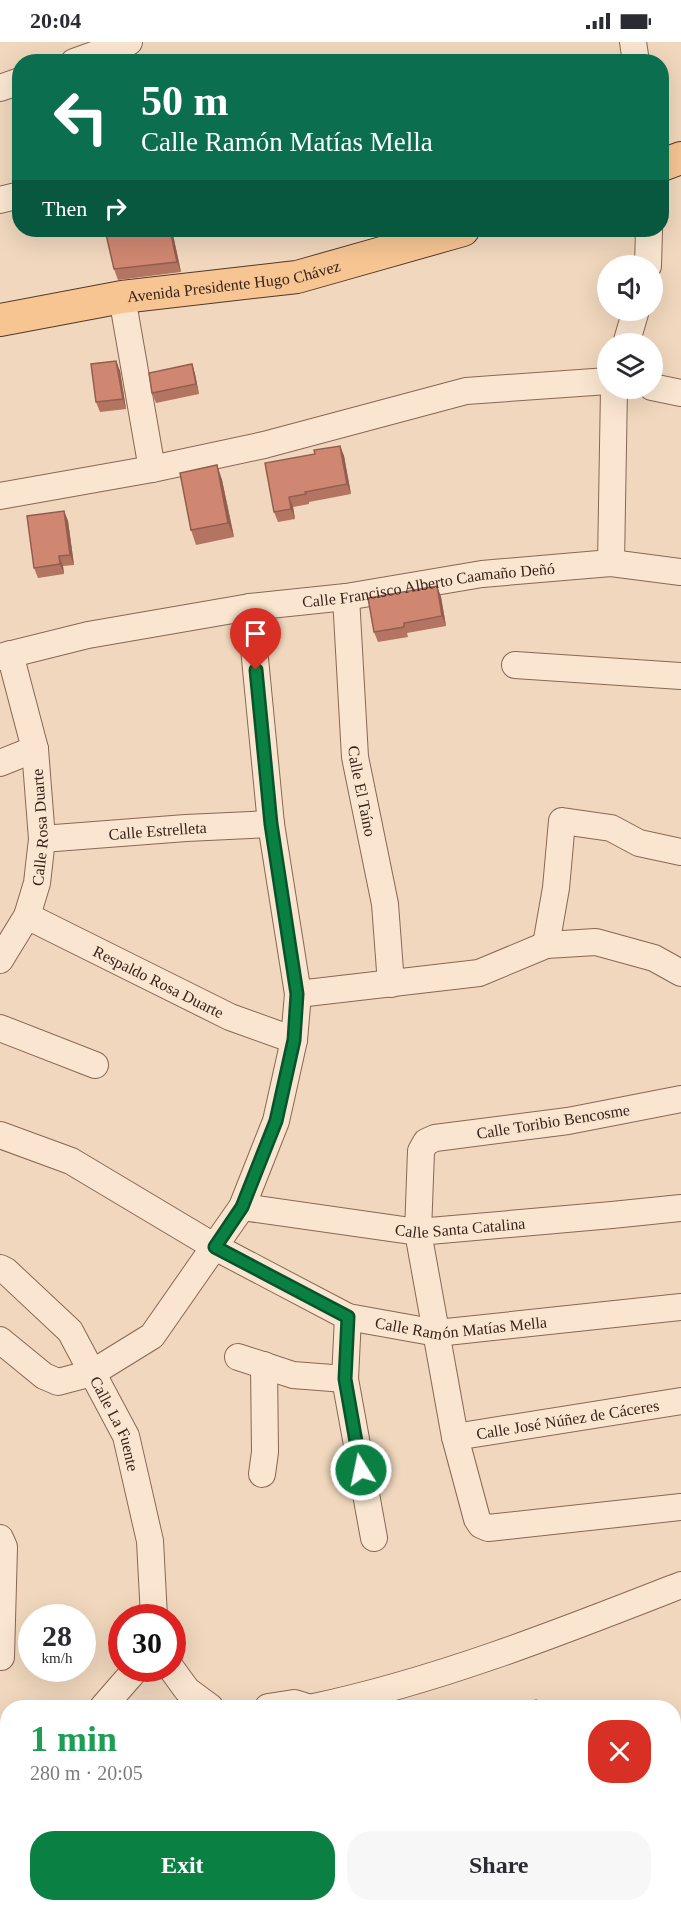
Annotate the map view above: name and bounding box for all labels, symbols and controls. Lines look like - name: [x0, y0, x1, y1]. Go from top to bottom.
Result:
- text: 20:04: [30, 8, 81, 33]
- icon: left: [42, 78, 120, 156]
- text: 50 m: [141, 78, 229, 124]
- text: Calle Ramón Matías Mella: [141, 127, 433, 157]
- icon: right: [99, 192, 132, 225]
- text: Then: [42, 196, 87, 221]
- map controls: [597, 255, 663, 399]
- button: sound: [597, 255, 663, 321]
- street label: Avenida Presidente Hugo Chávez: [126, 257, 342, 305]
- button: layers: [597, 333, 663, 399]
- street label: Calle Francisco Alberto Caamaño Deñó: [301, 560, 556, 611]
- pin: [230, 608, 281, 670]
- icon: arrive: [239, 617, 272, 650]
- street label: Calle El Taíno: [345, 745, 379, 838]
- street label: Calle Rosa Duarte: [29, 768, 51, 887]
- street label: Calle Estrelleta: [108, 819, 207, 843]
- street label: Respaldo Rosa Duarte: [91, 942, 226, 1021]
- street label: Calle Toribio Bencosme: [475, 1101, 631, 1142]
- street label: Calle Santa Catalina: [394, 1215, 526, 1241]
- street label: Calle Ramón Matías Mella: [374, 1313, 548, 1343]
- street label: Calle La Fuente: [87, 1373, 142, 1473]
- street label: Calle José Núñez de Cáceres: [475, 1397, 660, 1443]
- position arrow: [329, 1438, 393, 1502]
- speed limit sign: 30: [108, 1604, 186, 1682]
- text: 28: [42, 1619, 72, 1652]
- text: km/h: [42, 1650, 72, 1666]
- text: 1 min: [30, 1719, 117, 1759]
- button: close: [588, 1720, 651, 1783]
- text: 280 m · 20:05: [30, 1762, 143, 1784]
- button: Exit: [30, 1831, 335, 1900]
- button: Share: [347, 1831, 651, 1900]

